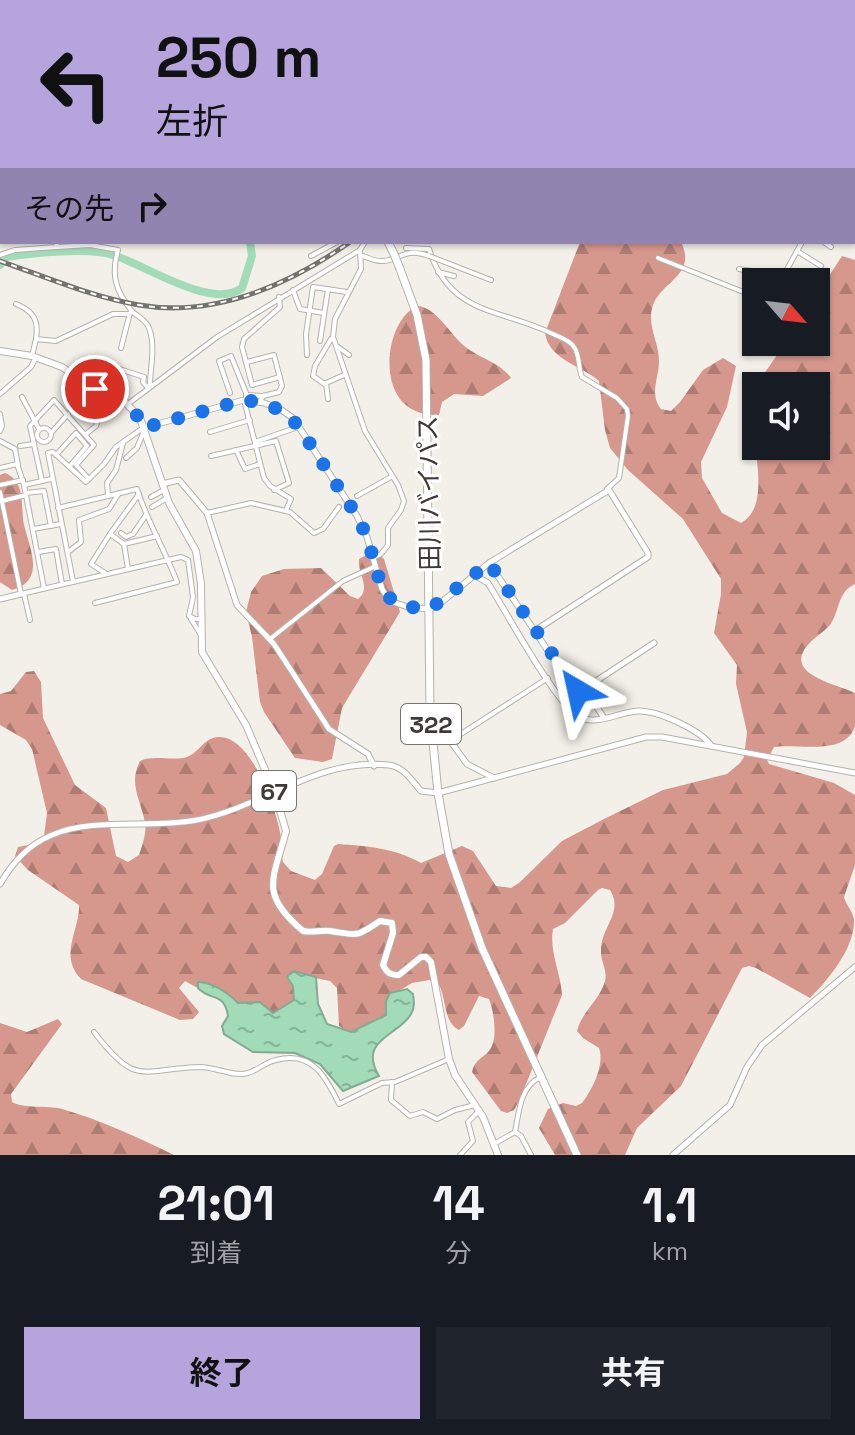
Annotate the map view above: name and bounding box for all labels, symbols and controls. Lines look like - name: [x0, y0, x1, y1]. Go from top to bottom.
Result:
- text: 250 m: [156, 22, 321, 93]
- icon: left: [24, 32, 128, 136]
- text: 左折: [156, 99, 228, 145]
- icon: right: [130, 184, 174, 228]
- text: その先: [24, 189, 114, 228]
- north arrow: [742, 268, 830, 356]
- map controls: [742, 268, 830, 460]
- pin: [61, 355, 129, 423]
- icon: arrive: [73, 367, 117, 411]
- button: sound: [742, 372, 830, 460]
- street label: 田川バイパス: [411, 415, 447, 571]
- position arrow: [536, 649, 620, 733]
- road number: 322: [401, 704, 461, 744]
- road number: 67: [252, 771, 296, 811]
- text: 21:01: [158, 1173, 275, 1234]
- text: 14: [432, 1173, 485, 1234]
- text: 1.1: [642, 1175, 697, 1236]
- text: km: [652, 1234, 688, 1268]
- text: 到着: [190, 1236, 242, 1270]
- text: 分: [446, 1236, 472, 1270]
- button: 終了: [24, 1327, 420, 1419]
- button: 共有: [436, 1327, 831, 1419]

